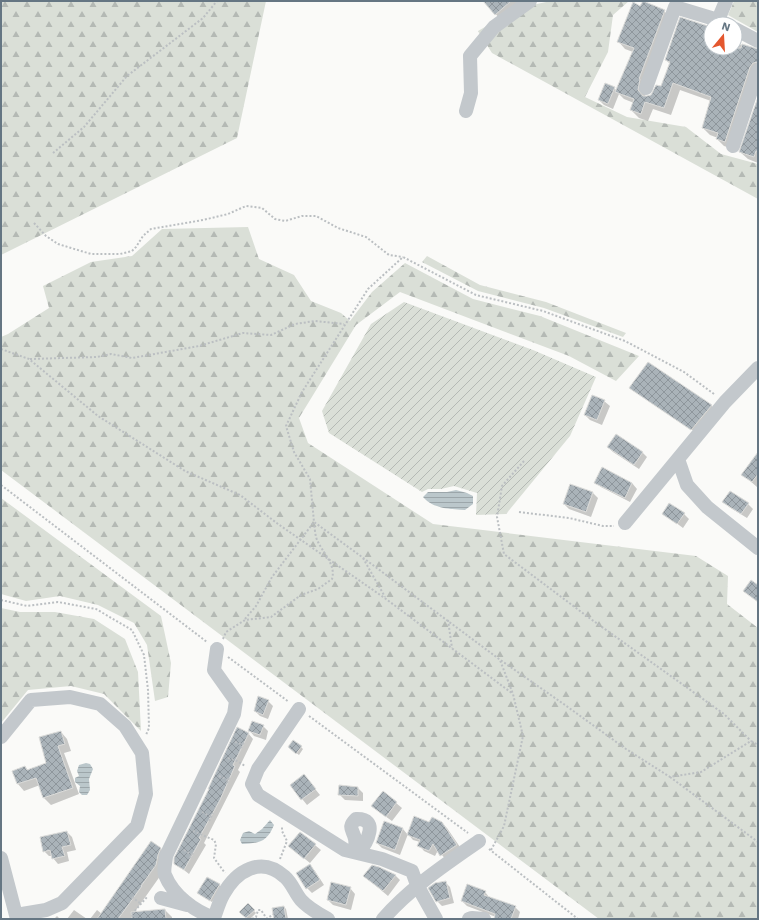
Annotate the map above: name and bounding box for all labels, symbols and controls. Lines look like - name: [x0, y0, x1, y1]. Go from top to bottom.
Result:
- north arrow: [703, 16, 743, 56]
- text: N: [720, 20, 732, 34]

